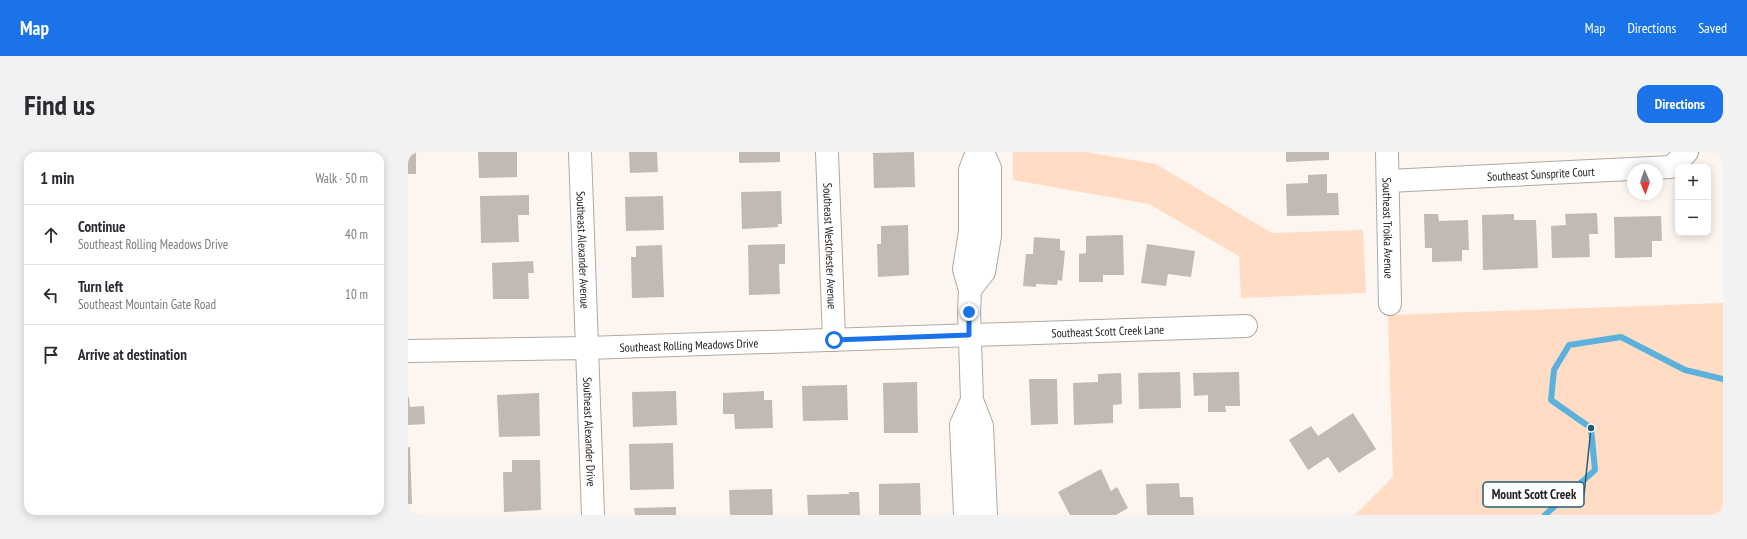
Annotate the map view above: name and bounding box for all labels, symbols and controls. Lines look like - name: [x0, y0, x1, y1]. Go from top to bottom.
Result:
- text: Map: [20, 16, 49, 40]
- text: Map: [1585, 19, 1605, 37]
- text: Directions: [1627, 19, 1676, 37]
- text: Saved: [1698, 19, 1727, 37]
- button: Directions: [1637, 85, 1723, 123]
- text: Find us: [24, 86, 95, 123]
- street label: Southeast Sunsprite Court: [1487, 163, 1596, 184]
- north arrow: [1627, 164, 1663, 200]
- map controls: [1675, 164, 1711, 236]
- button: +: [1675, 164, 1711, 200]
- text: 1 min: [40, 167, 74, 189]
- text: Walk · 50 m: [316, 170, 368, 187]
- street label: Southeast Troika Avenue: [1380, 177, 1397, 279]
- street label: Southeast Westchester Avenue: [821, 183, 840, 309]
- street label: Southeast Alexander Avenue: [574, 191, 593, 309]
- button: −: [1675, 200, 1711, 236]
- text: Continue: [78, 217, 125, 236]
- icon: ahead: [40, 224, 62, 246]
- text: 40 m: [345, 226, 368, 243]
- text: Southeast Rolling Meadows Drive: [78, 236, 228, 253]
- text: Turn left: [78, 277, 123, 296]
- icon: left: [40, 284, 62, 306]
- text: 10 m: [345, 286, 368, 303]
- text: Southeast Mountain Gate Road: [78, 296, 216, 313]
- route end: [960, 303, 978, 321]
- street label: Southeast Scott Creek Lane: [1051, 321, 1164, 340]
- route start: [825, 331, 843, 349]
- street label: Southeast Rolling Meadows Drive: [619, 335, 759, 354]
- icon: arrive: [40, 344, 62, 366]
- text: Arrive at destination: [78, 345, 187, 364]
- street label: Southeast Alexander Drive: [581, 377, 599, 487]
- callout: Mount Scott Creek: [1483, 482, 1584, 507]
- text: Mount Scott Creek: [1492, 486, 1577, 503]

